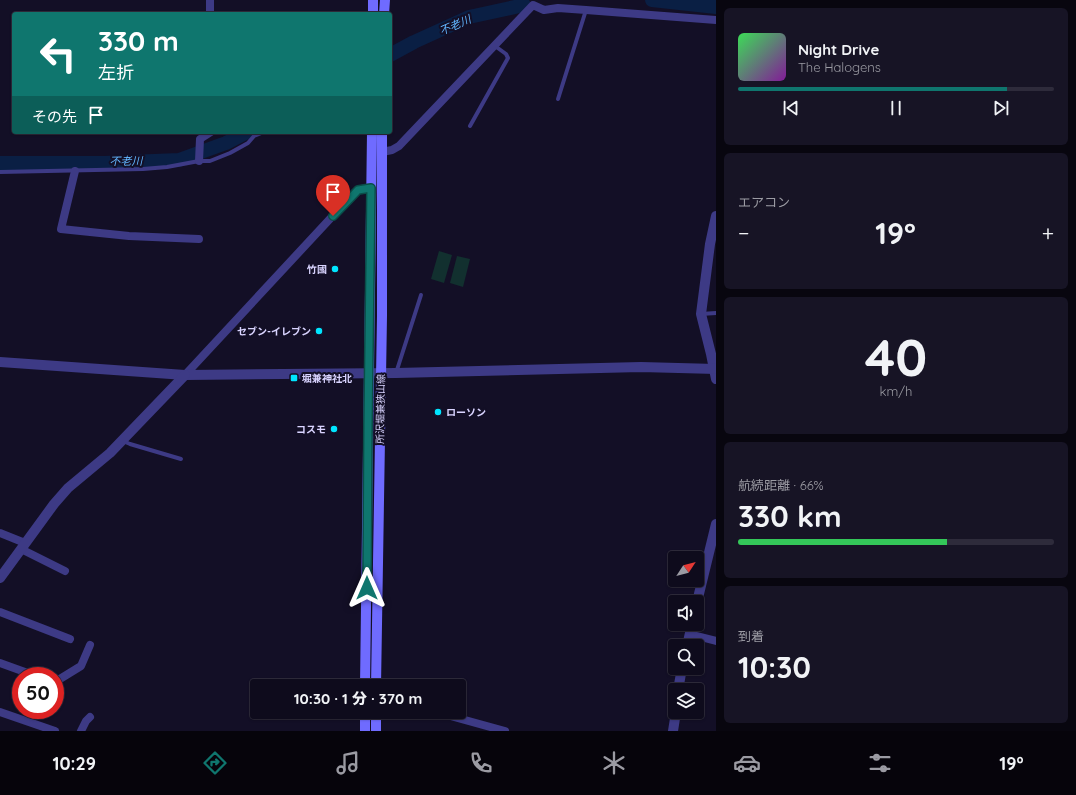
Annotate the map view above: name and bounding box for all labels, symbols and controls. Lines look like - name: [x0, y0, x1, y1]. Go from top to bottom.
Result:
- water label: 不老川: [437, 11, 474, 38]
- text: 330 m: [98, 23, 179, 58]
- icon: left: [32, 28, 84, 80]
- text: Night Drive: [798, 40, 879, 59]
- text: The Halogens: [798, 59, 881, 75]
- text: 左折: [98, 61, 134, 84]
- icon: previous: [780, 97, 802, 119]
- icon: pause: [885, 97, 907, 119]
- icon: next: [990, 97, 1012, 119]
- icon: arrive: [85, 104, 107, 126]
- text: その先: [32, 107, 77, 126]
- water label: 不老川: [109, 154, 144, 168]
- pin: [316, 175, 350, 216]
- icon: arrive: [322, 181, 344, 203]
- text: エアコン: [738, 194, 790, 210]
- text: 19°: [875, 214, 916, 252]
- text: −: [738, 219, 749, 247]
- text: +: [1042, 219, 1054, 247]
- place label: 竹國: [306, 263, 327, 276]
- marker: 竹國: [330, 264, 340, 274]
- text: 40: [865, 324, 927, 389]
- place label: セブン-イレブン: [237, 325, 311, 338]
- marker: セブン-イレブン: [314, 326, 324, 336]
- place label: 堀兼神社北: [302, 372, 352, 385]
- marker: 堀兼神社北: [289, 373, 299, 383]
- street label: 所沢堀兼狭山線: [373, 374, 388, 444]
- text: km/h: [880, 383, 912, 399]
- place label: ローソン: [446, 406, 486, 419]
- marker: ローソン: [433, 407, 443, 417]
- place label: コスモ: [296, 423, 326, 436]
- marker: コスモ: [329, 424, 339, 434]
- text: 航続距離 · 66%: [738, 477, 824, 493]
- text: 330 km: [738, 497, 842, 535]
- north arrow: [668, 551, 704, 587]
- map controls: [668, 551, 704, 719]
- position arrow: [346, 567, 388, 609]
- button: sound: [668, 595, 704, 631]
- text: 到着: [738, 628, 764, 644]
- button: search: [668, 639, 704, 675]
- text: 10:30: [738, 648, 811, 686]
- speed limit sign: 50: [12, 667, 64, 719]
- button: layers: [668, 683, 704, 719]
- text: 10:30 · 1 分 · 370 m: [294, 689, 422, 708]
- icon: directions: [201, 749, 229, 777]
- icon: music: [334, 749, 362, 777]
- icon: phone: [467, 749, 495, 777]
- icon: climate: [600, 749, 628, 777]
- icon: car: [733, 749, 761, 777]
- icon: filters: [866, 749, 894, 777]
- text: 10:29: [53, 752, 96, 775]
- text: 19°: [999, 752, 1023, 775]

